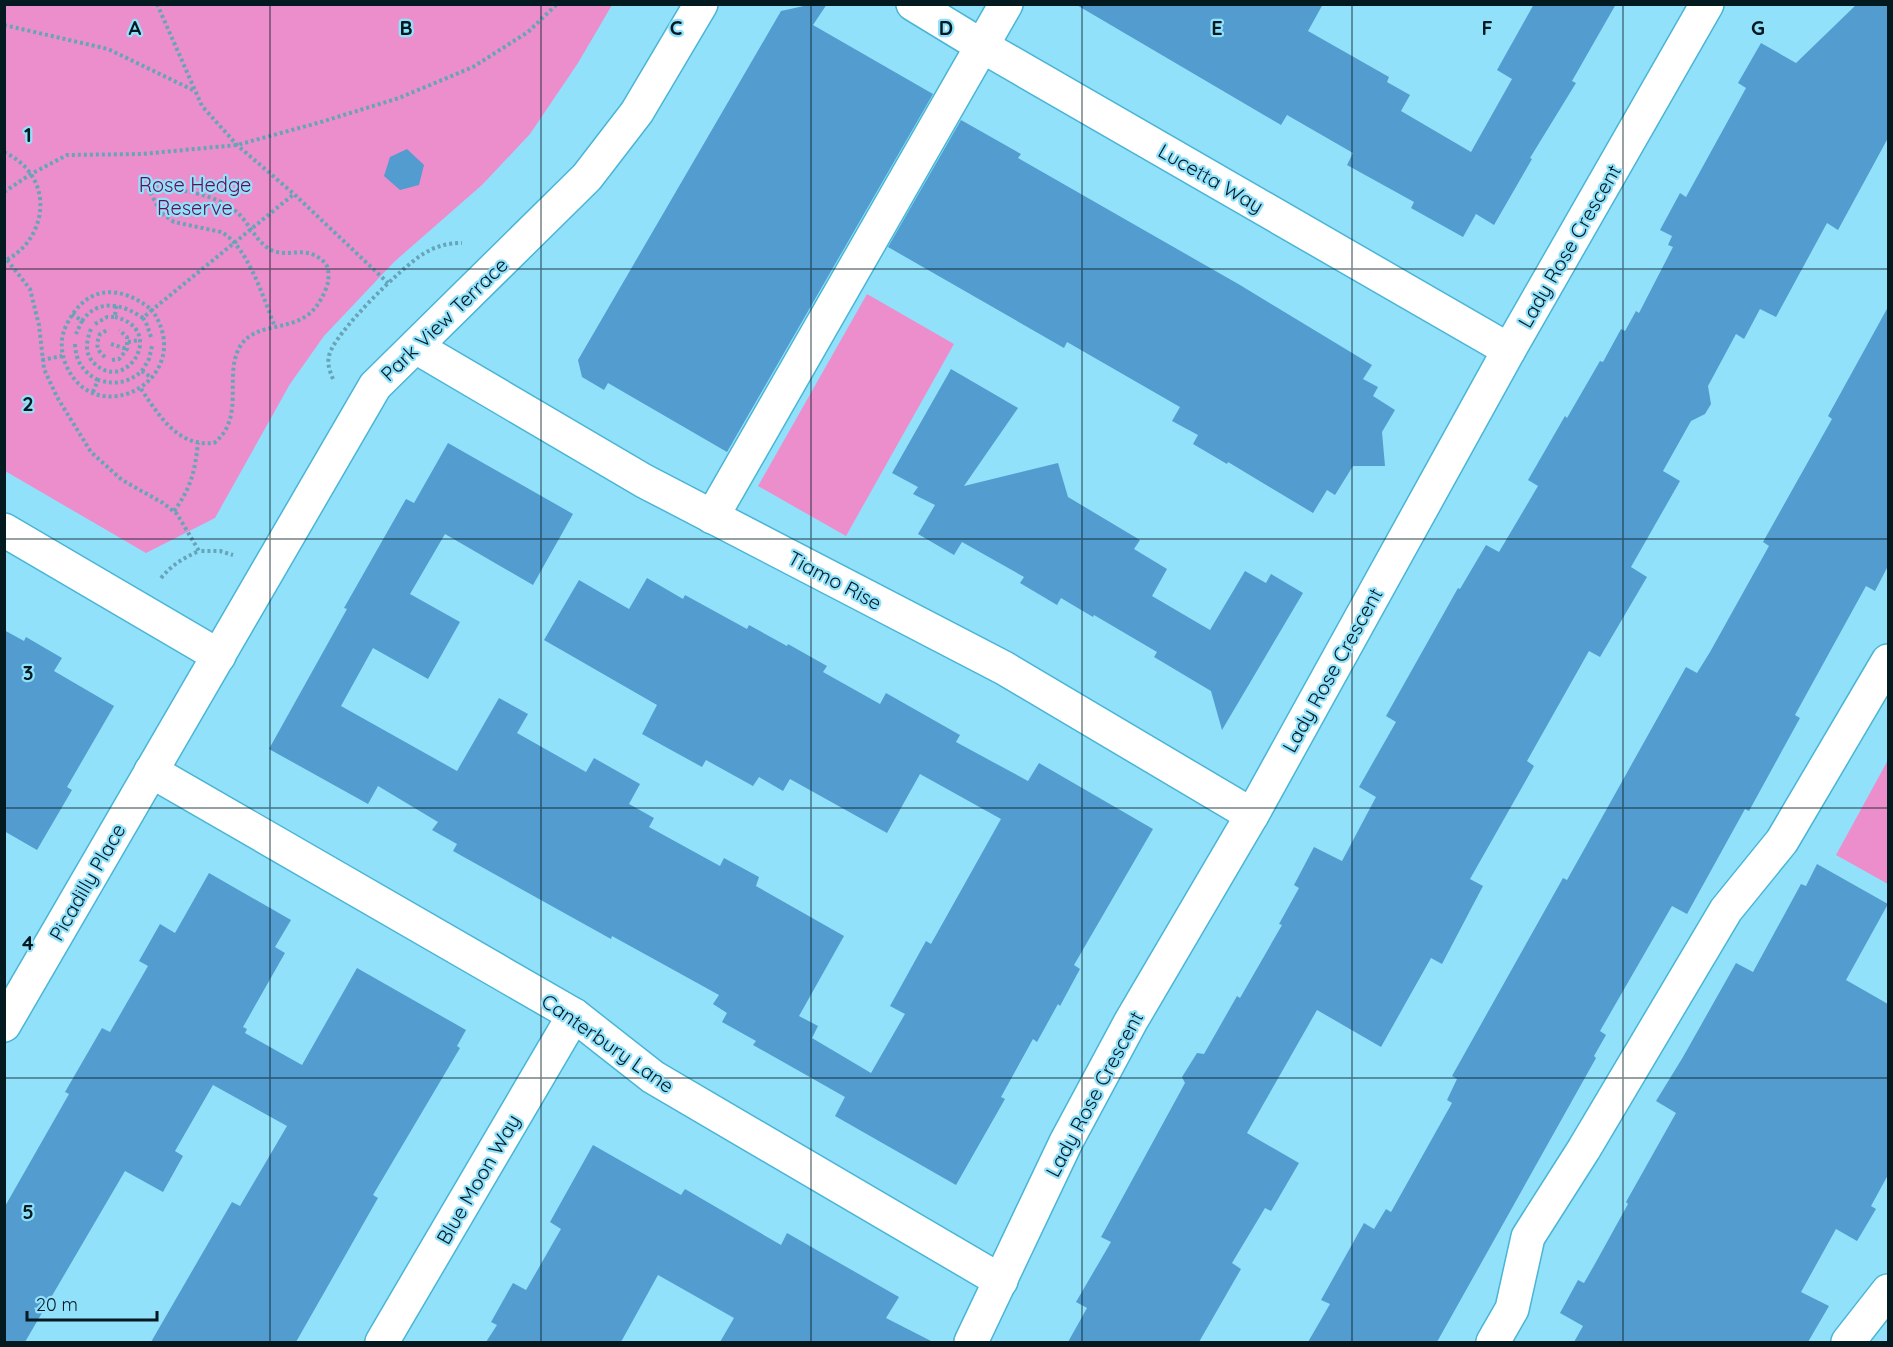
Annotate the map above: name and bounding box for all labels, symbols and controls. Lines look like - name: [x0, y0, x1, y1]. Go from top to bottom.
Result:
- text: A: [129, 15, 142, 40]
- text: B: [399, 15, 413, 40]
- text: C: [670, 15, 683, 40]
- text: D: [939, 15, 953, 40]
- text: E: [1211, 15, 1223, 40]
- text: F: [1481, 15, 1493, 40]
- text: G: [1751, 15, 1765, 40]
- text: 1: [24, 122, 32, 147]
- street label: Lucetta Way: [1154, 138, 1268, 218]
- street label: Lady Rose Crescent: [1512, 160, 1626, 332]
- park label: Rose Hedge Reserve: [139, 172, 251, 220]
- street label: Park View Terrace: [375, 252, 513, 386]
- text: 2: [22, 391, 34, 416]
- street label: Tiamo Rise: [784, 545, 886, 615]
- street label: Lady Rose Crescent: [1276, 583, 1388, 757]
- text: 3: [23, 660, 33, 685]
- street label: Picadilly Place: [43, 819, 131, 945]
- text: 4: [22, 930, 34, 955]
- street label: Canterbury Lane: [537, 988, 679, 1098]
- street label: Lady Rose Crescent: [1040, 1007, 1148, 1181]
- street label: Blue Moon Way: [431, 1110, 525, 1248]
- text: 5: [22, 1199, 34, 1224]
- scale bar: [27, 1284, 158, 1322]
- text: 20 m: [36, 1293, 78, 1316]

